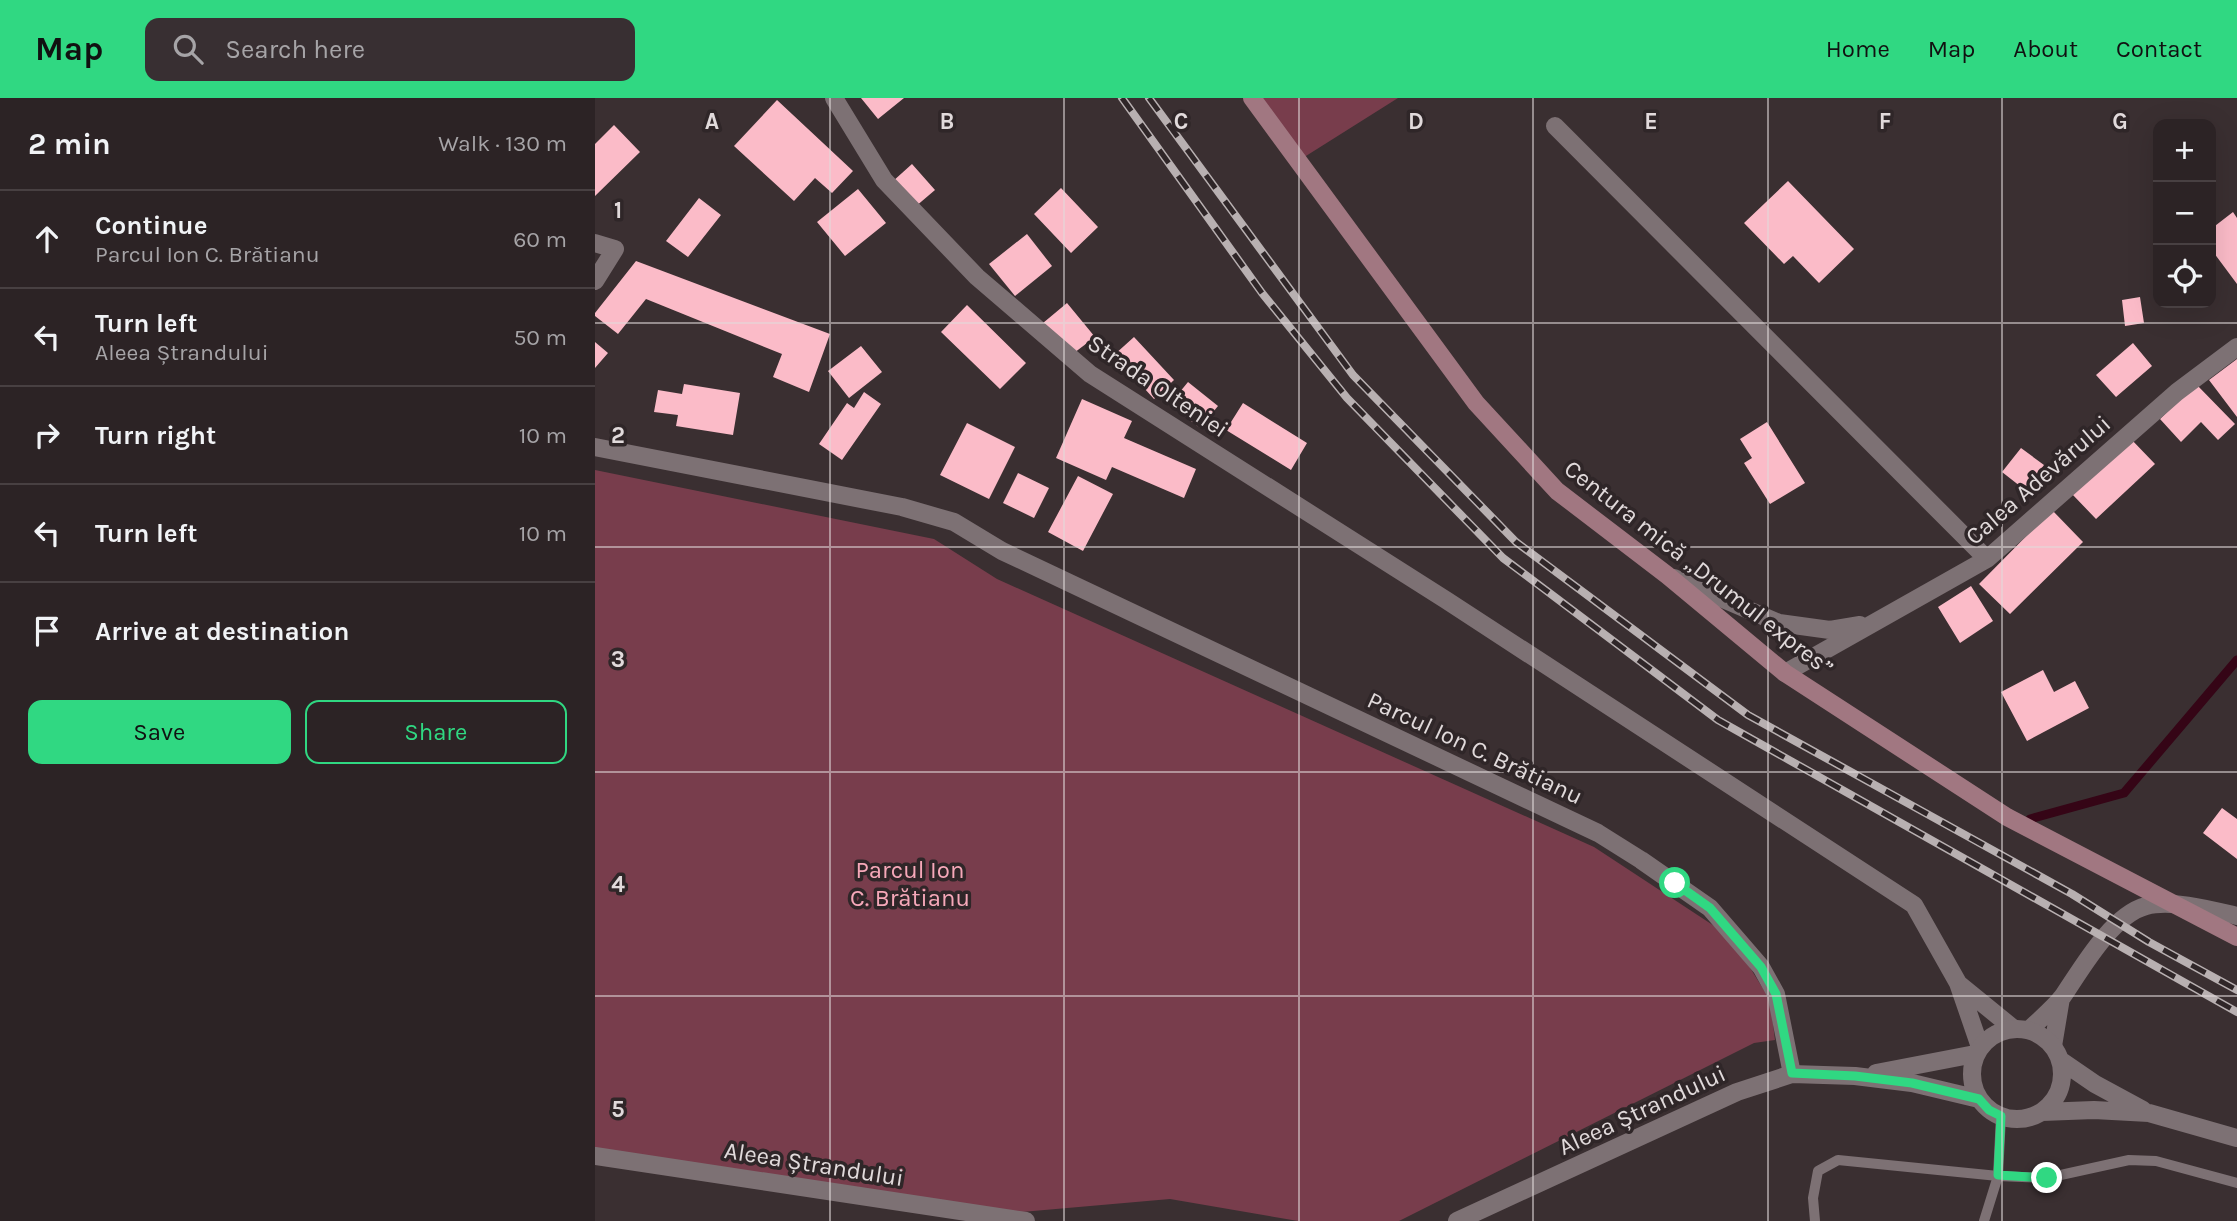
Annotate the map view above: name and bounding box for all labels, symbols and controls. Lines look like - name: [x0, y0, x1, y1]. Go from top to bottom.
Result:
- search box: [145, 18, 635, 81]
- text: Map: [35, 30, 103, 68]
- icon: search: [169, 30, 207, 68]
- text: Search here: [225, 34, 365, 65]
- text: Home: [1826, 35, 1890, 63]
- text: Map: [1928, 35, 1975, 63]
- text: About: [2013, 35, 2078, 63]
- text: Contact: [2116, 35, 2202, 63]
- text: A: [705, 108, 719, 135]
- text: B: [940, 108, 954, 135]
- text: C: [1174, 108, 1188, 135]
- text: D: [1408, 108, 1424, 135]
- text: E: [1644, 108, 1658, 135]
- text: F: [1879, 108, 1891, 135]
- text: G: [2112, 108, 2128, 135]
- map controls: [2153, 119, 2216, 308]
- button: +: [2153, 119, 2216, 182]
- text: 2 min: [28, 126, 111, 162]
- text: Walk · 130 m: [438, 130, 567, 157]
- button: −: [2153, 182, 2216, 245]
- text: 1: [614, 197, 622, 224]
- text: Continue: [95, 210, 207, 241]
- icon: ahead: [28, 220, 66, 258]
- text: 60 m: [513, 226, 567, 253]
- text: Parcul Ion C. Brătianu: [95, 241, 320, 268]
- button: locate: [2153, 245, 2216, 308]
- text: Turn left: [95, 308, 197, 339]
- icon: left: [28, 318, 66, 356]
- text: 50 m: [513, 324, 567, 351]
- street label: Strada Olteniei: [1083, 329, 1233, 443]
- text: Aleea Ștrandului: [95, 339, 269, 366]
- street label: Calea Adevărului: [1960, 409, 2116, 551]
- icon: right: [28, 416, 66, 454]
- text: Turn right: [95, 420, 216, 451]
- text: 10 m: [519, 422, 567, 449]
- text: 2: [611, 422, 625, 449]
- street label: Centura mică „Drumul expres”: [1559, 454, 1839, 682]
- icon: left: [28, 514, 66, 552]
- text: Turn left: [95, 518, 197, 549]
- text: 10 m: [519, 520, 567, 547]
- icon: arrive: [28, 612, 66, 650]
- text: Arrive at destination: [95, 616, 349, 647]
- text: 3: [611, 646, 625, 673]
- street label: Parcul Ion C. Brătianu: [1363, 686, 1587, 810]
- button: Save: [28, 700, 291, 764]
- button: Share: [305, 700, 567, 764]
- park label: Parcul Ion C. Brătianu: [850, 856, 970, 912]
- route start: [1659, 867, 1690, 898]
- text: 4: [611, 871, 625, 898]
- street label: Aleea Ștrandului: [1554, 1059, 1730, 1161]
- text: 5: [611, 1096, 625, 1123]
- street label: Aleea Ștrandului: [722, 1136, 906, 1192]
- route end: [2031, 1162, 2062, 1193]

